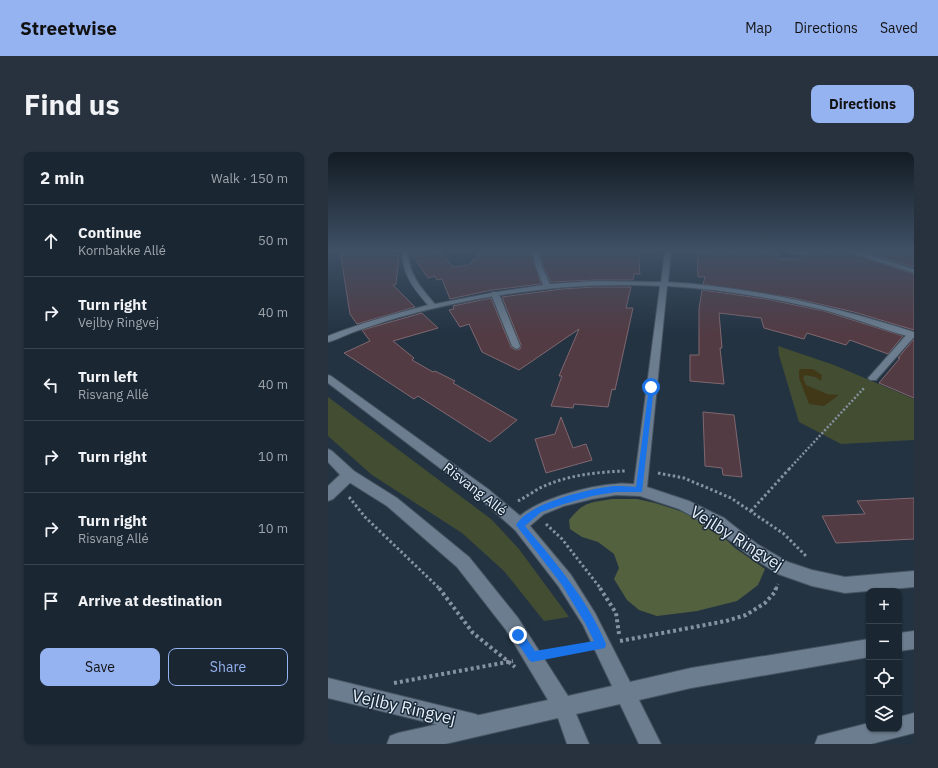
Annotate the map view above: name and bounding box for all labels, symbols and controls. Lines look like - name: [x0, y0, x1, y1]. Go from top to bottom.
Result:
- text: Streetwise: [20, 16, 117, 40]
- text: Map: [745, 19, 772, 37]
- text: Directions: [794, 19, 858, 37]
- text: Saved: [880, 19, 918, 37]
- button: Directions: [811, 85, 914, 123]
- text: Find us: [24, 86, 120, 123]
- text: 2 min: [40, 167, 84, 189]
- text: Walk · 150 m: [211, 170, 288, 187]
- text: Continue: [78, 223, 142, 242]
- icon: ahead: [40, 230, 62, 252]
- text: 50 m: [258, 232, 288, 249]
- text: Kornbakke Allé: [78, 242, 166, 259]
- text: Turn right: [78, 295, 147, 314]
- icon: right: [40, 302, 62, 324]
- text: 40 m: [258, 304, 288, 321]
- text: Vejlby Ringvej: [78, 314, 159, 331]
- text: Turn left: [78, 367, 138, 386]
- icon: left: [40, 374, 62, 396]
- text: 40 m: [258, 376, 288, 393]
- route start: [642, 378, 660, 396]
- text: Risvang Allé: [78, 386, 149, 403]
- icon: right: [40, 446, 62, 468]
- text: Turn right: [78, 447, 147, 466]
- text: 10 m: [258, 448, 288, 465]
- street label: Risvang Allé: [439, 458, 511, 520]
- street label: Vejlby Ringvej: [686, 501, 788, 575]
- text: Turn right: [78, 511, 147, 530]
- icon: right: [40, 518, 62, 540]
- text: 10 m: [258, 520, 288, 537]
- text: Risvang Allé: [78, 530, 149, 547]
- map controls: [866, 588, 902, 732]
- button: +: [866, 588, 902, 624]
- icon: arrive: [40, 590, 62, 612]
- text: Arrive at destination: [78, 591, 222, 610]
- button: −: [866, 624, 902, 660]
- route end: [509, 626, 527, 644]
- button: Save: [40, 648, 160, 686]
- button: Share: [168, 648, 288, 686]
- button: locate: [866, 660, 902, 696]
- street label: Vejlby Ringvej: [350, 684, 458, 730]
- button: layers: [866, 696, 902, 732]

